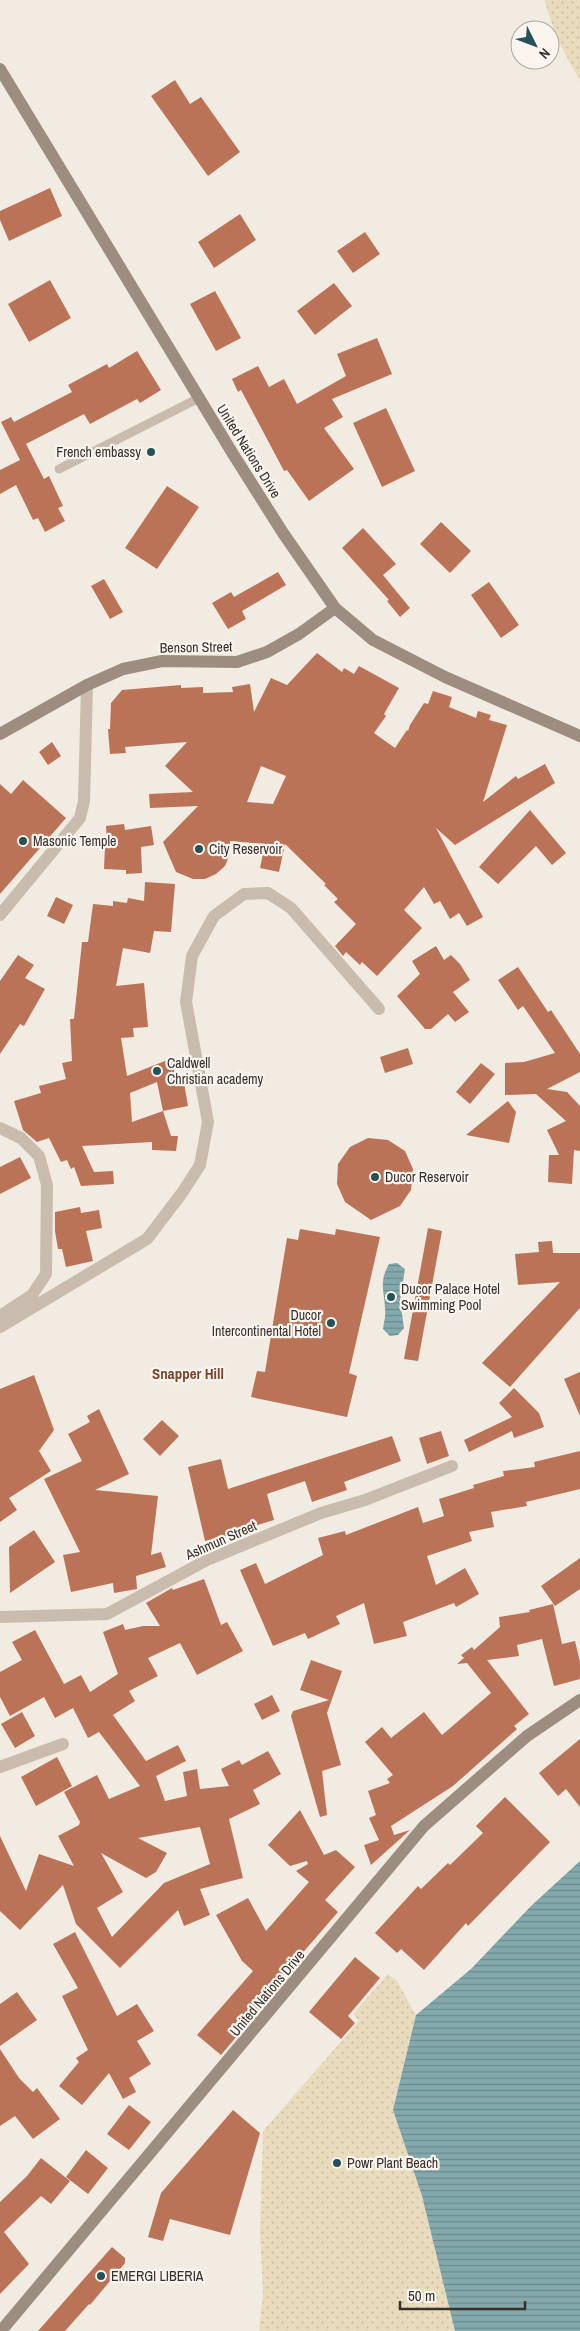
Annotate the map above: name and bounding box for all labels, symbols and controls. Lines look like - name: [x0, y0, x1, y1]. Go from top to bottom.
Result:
- north arrow: [510, 20, 560, 70]
- text: N: [535, 45, 554, 63]
- street label: United Nations Drive: [213, 401, 285, 501]
- place label: French embassy: [56, 443, 141, 461]
- marker: French embassy: [145, 446, 157, 458]
- street label: Benson Street: [159, 637, 233, 657]
- place label: Masonic Temple: [33, 832, 116, 850]
- marker: Masonic Temple: [17, 835, 29, 847]
- place label: City Reservoir: [209, 840, 283, 858]
- marker: City Reservoir: [193, 843, 205, 855]
- place label: Caldwell Christian academy: [167, 1054, 264, 1088]
- marker: Caldwell Christian academy: [151, 1065, 163, 1077]
- place label: Ducor Reservoir: [385, 1168, 469, 1186]
- marker: Ducor Reservoir: [369, 1171, 381, 1183]
- place label: Ducor Palace Hotel Swimming Pool: [401, 1280, 500, 1314]
- marker: Ducor Palace Hotel Swimming Pool: [385, 1291, 397, 1303]
- place label: Ducor Intercontinental Hotel: [212, 1306, 321, 1340]
- marker: Ducor Intercontinental Hotel: [325, 1317, 337, 1329]
- district label: Snapper Hill: [152, 1363, 224, 1384]
- street label: Ashmun Street: [182, 1516, 259, 1564]
- street label: United Nations Drive: [226, 1946, 308, 2040]
- place label: Powr Plant Beach: [347, 2154, 438, 2172]
- marker: Powr Plant Beach: [331, 2157, 343, 2169]
- place label: EMERGI LIBERIA: [111, 2267, 204, 2285]
- marker: EMERGI LIBERIA: [95, 2270, 107, 2282]
- scale bar: [400, 2278, 525, 2310]
- text: 50 m: [408, 2285, 435, 2306]

